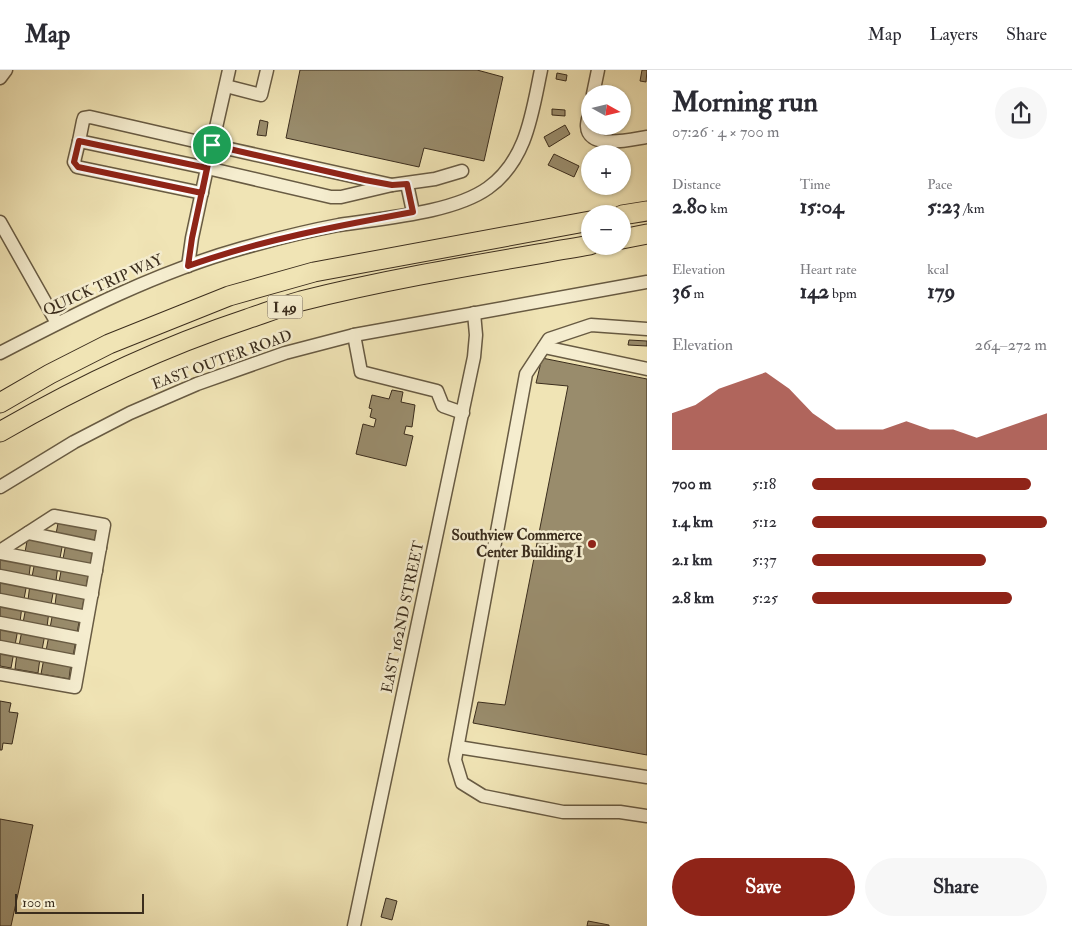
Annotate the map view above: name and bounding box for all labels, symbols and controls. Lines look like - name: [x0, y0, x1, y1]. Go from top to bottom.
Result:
- text: Map: [25, 19, 70, 50]
- text: Map: [868, 23, 902, 46]
- text: Layers: [930, 23, 978, 46]
- text: Share: [1006, 23, 1047, 46]
- north arrow: [581, 85, 631, 135]
- map controls: [581, 85, 631, 255]
- text: Morning run: [672, 85, 818, 120]
- button: share: [995, 87, 1047, 139]
- text: 07:26 · 4 × 700 m: [672, 122, 779, 142]
- pin: [191, 124, 233, 166]
- icon: arrive: [198, 131, 226, 159]
- button: +: [581, 145, 631, 195]
- text: Distance: [672, 176, 721, 193]
- text: Time: [800, 176, 830, 193]
- text: Pace: [927, 176, 952, 193]
- text: 2.80: [672, 193, 707, 220]
- text: 15:04: [800, 193, 844, 220]
- text: 5:23: [927, 193, 960, 220]
- text: km: [707, 200, 728, 217]
- text: /km: [960, 200, 985, 217]
- button: −: [581, 205, 631, 255]
- street label: QUICK TRIP WAY: [40, 250, 167, 320]
- text: Elevation: [672, 261, 725, 278]
- text: Heart rate: [800, 261, 857, 278]
- text: kcal: [927, 261, 949, 278]
- text: 36: [672, 278, 691, 305]
- text: 142: [800, 278, 829, 305]
- text: 179: [927, 278, 955, 305]
- text: m: [691, 285, 704, 302]
- text: bpm: [829, 285, 857, 302]
- road number: I 49: [268, 296, 302, 318]
- street label: EAST OUTER ROAD: [149, 326, 295, 394]
- text: Elevation: [672, 335, 733, 355]
- text: 264–272 m: [975, 335, 1047, 355]
- text: 700 m: [672, 474, 711, 494]
- text: 5:18: [752, 474, 776, 494]
- text: 1.4 km: [672, 512, 713, 532]
- text: 5:12: [752, 512, 777, 532]
- place label: Southview Commerce Center Building I: [452, 526, 583, 563]
- marker: Southview Commerce Center Building I: [586, 538, 598, 550]
- street label: EAST 162ND STREET: [378, 539, 428, 695]
- text: 2.1 km: [672, 550, 712, 570]
- text: 5:37: [752, 550, 776, 570]
- text: 2.8 km: [672, 588, 714, 608]
- text: 5:25: [752, 588, 778, 608]
- button: Save: [672, 858, 855, 916]
- button: Share: [865, 858, 1047, 916]
- scale bar: [15, 891, 144, 914]
- text: 100 m: [22, 894, 55, 911]

